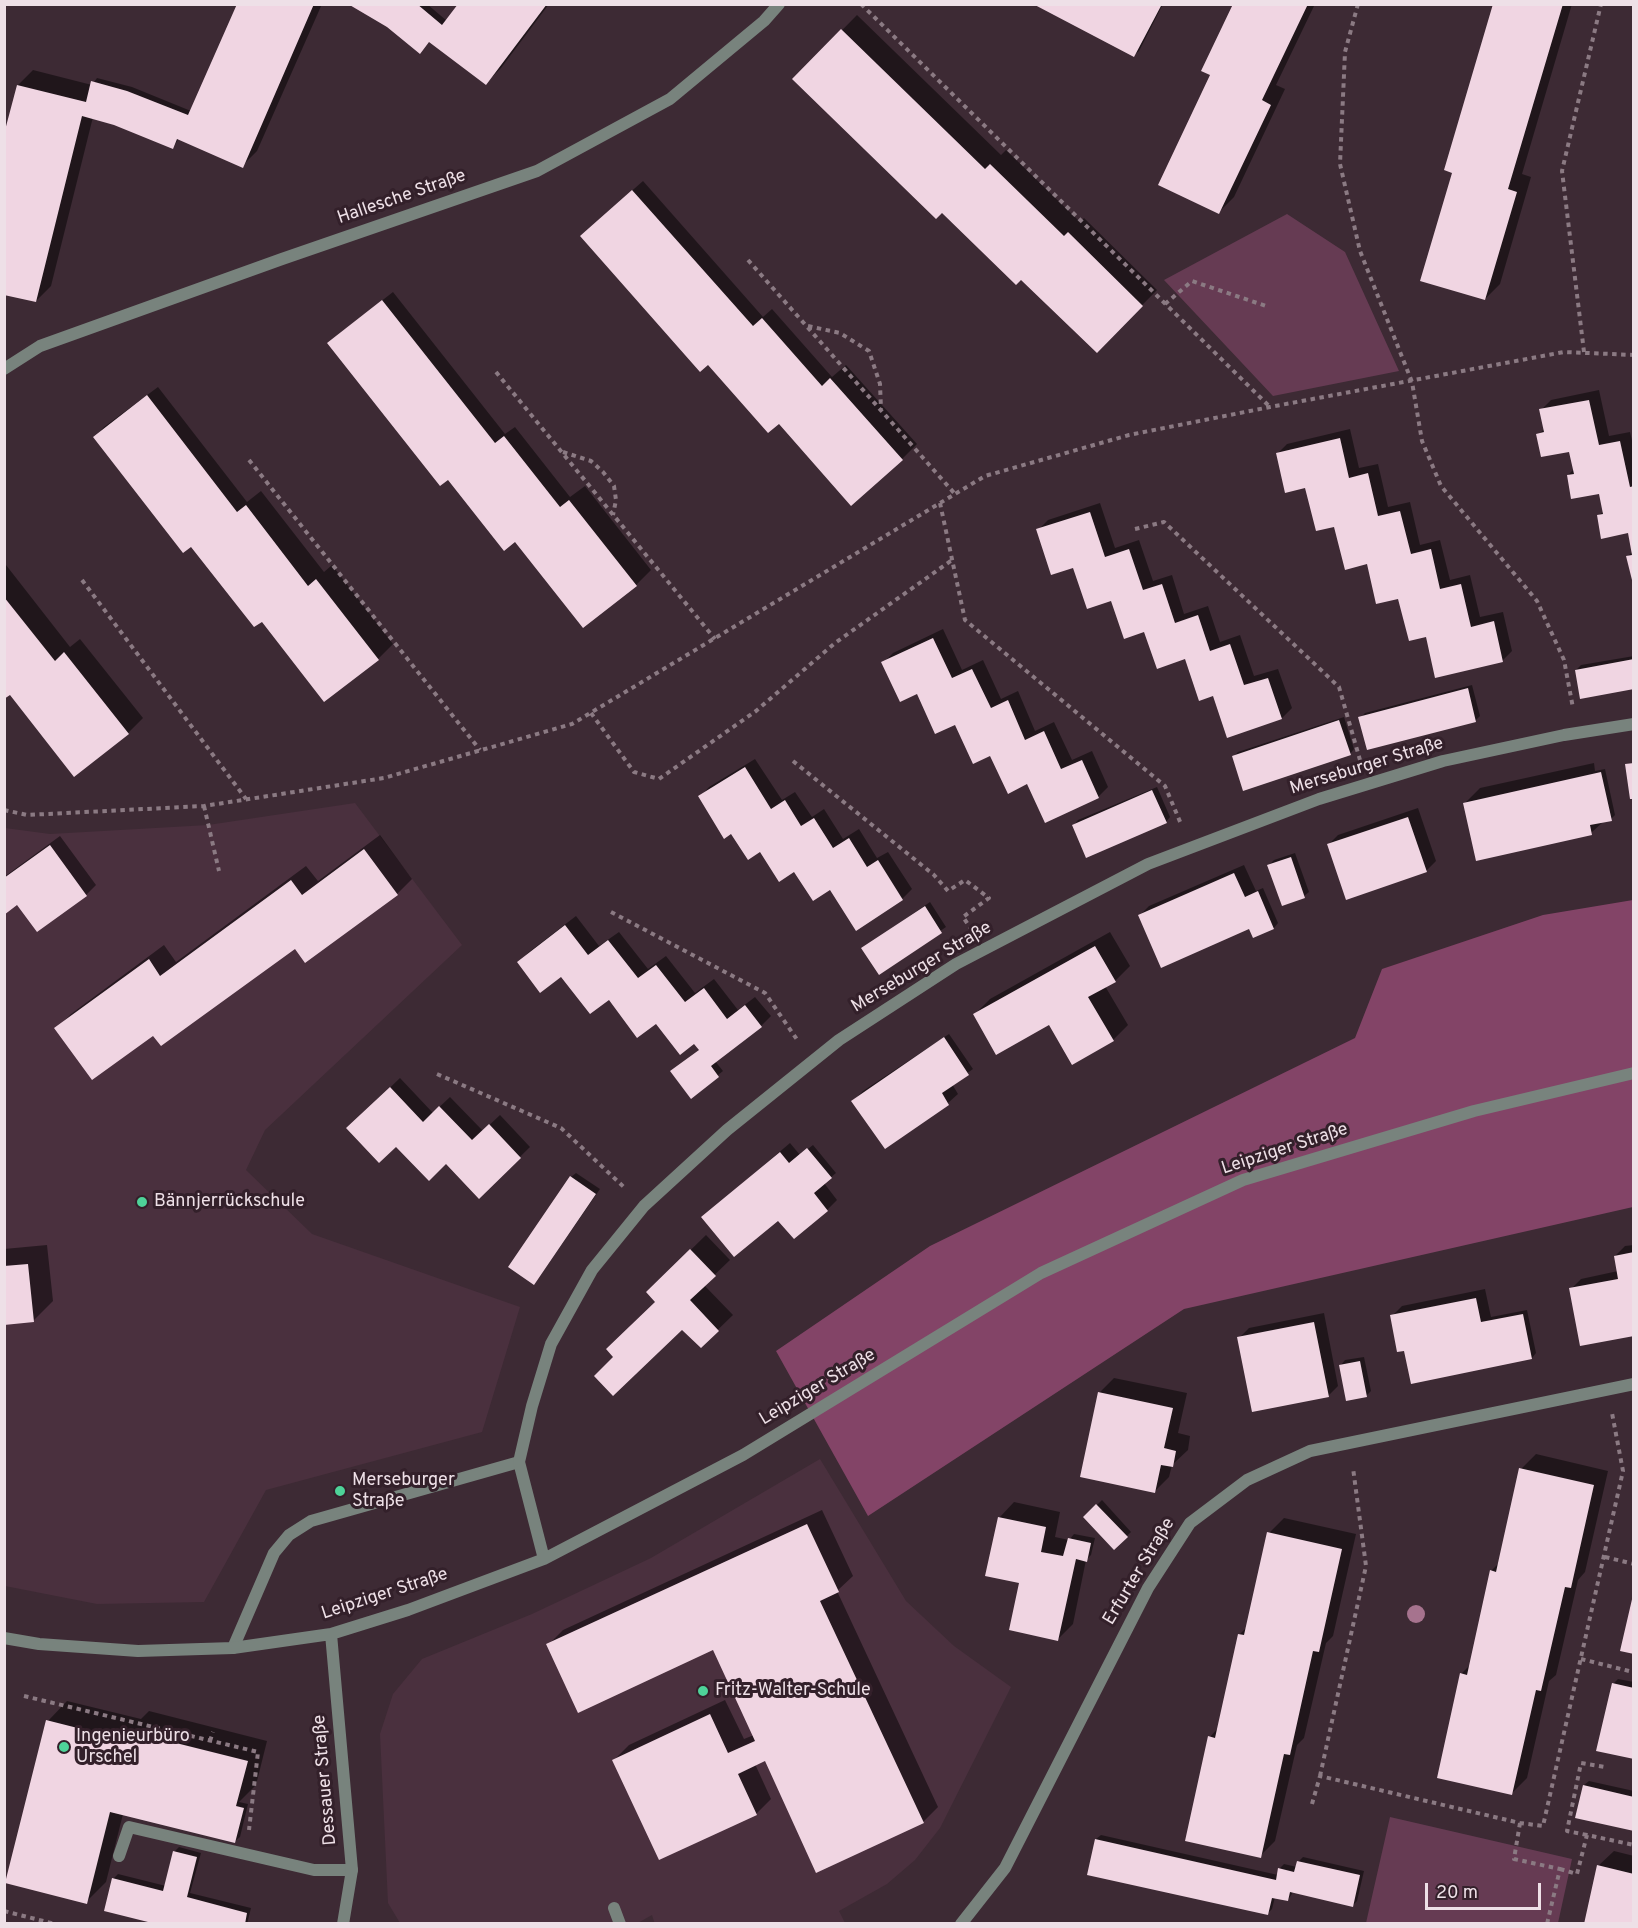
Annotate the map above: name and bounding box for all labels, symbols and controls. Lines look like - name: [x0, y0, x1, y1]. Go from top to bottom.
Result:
- street label: Hallesche Straße: [335, 166, 469, 230]
- street label: Merseburger Straße: [1288, 733, 1446, 801]
- street label: Merseburger Straße: [848, 918, 996, 1018]
- street label: Leipziger Straße: [1219, 1119, 1351, 1181]
- place label: Bännjerrückschule: [154, 1191, 305, 1213]
- marker: Bännjerrückschule: [135, 1195, 149, 1209]
- street label: Leipziger Straße: [756, 1345, 880, 1431]
- place label: Merseburger Straße: [352, 1470, 455, 1512]
- marker: Merseburger Straße: [333, 1484, 347, 1498]
- street label: Erfurter Straße: [1100, 1515, 1180, 1629]
- street label: Leipziger Straße: [319, 1564, 451, 1626]
- place label: Fritz-Walter-Schule: [715, 1680, 871, 1702]
- marker: Fritz-Walter-Schule: [696, 1684, 710, 1698]
- street label: Dessauer Straße: [310, 1714, 342, 1846]
- place label: Ingenieurbüro Urschel: [76, 1726, 190, 1768]
- marker: Ingenieurbüro Urschel: [57, 1740, 71, 1754]
- scale bar: [1428, 1871, 1544, 1909]
- text: 20 m: [1436, 1882, 1478, 1905]

